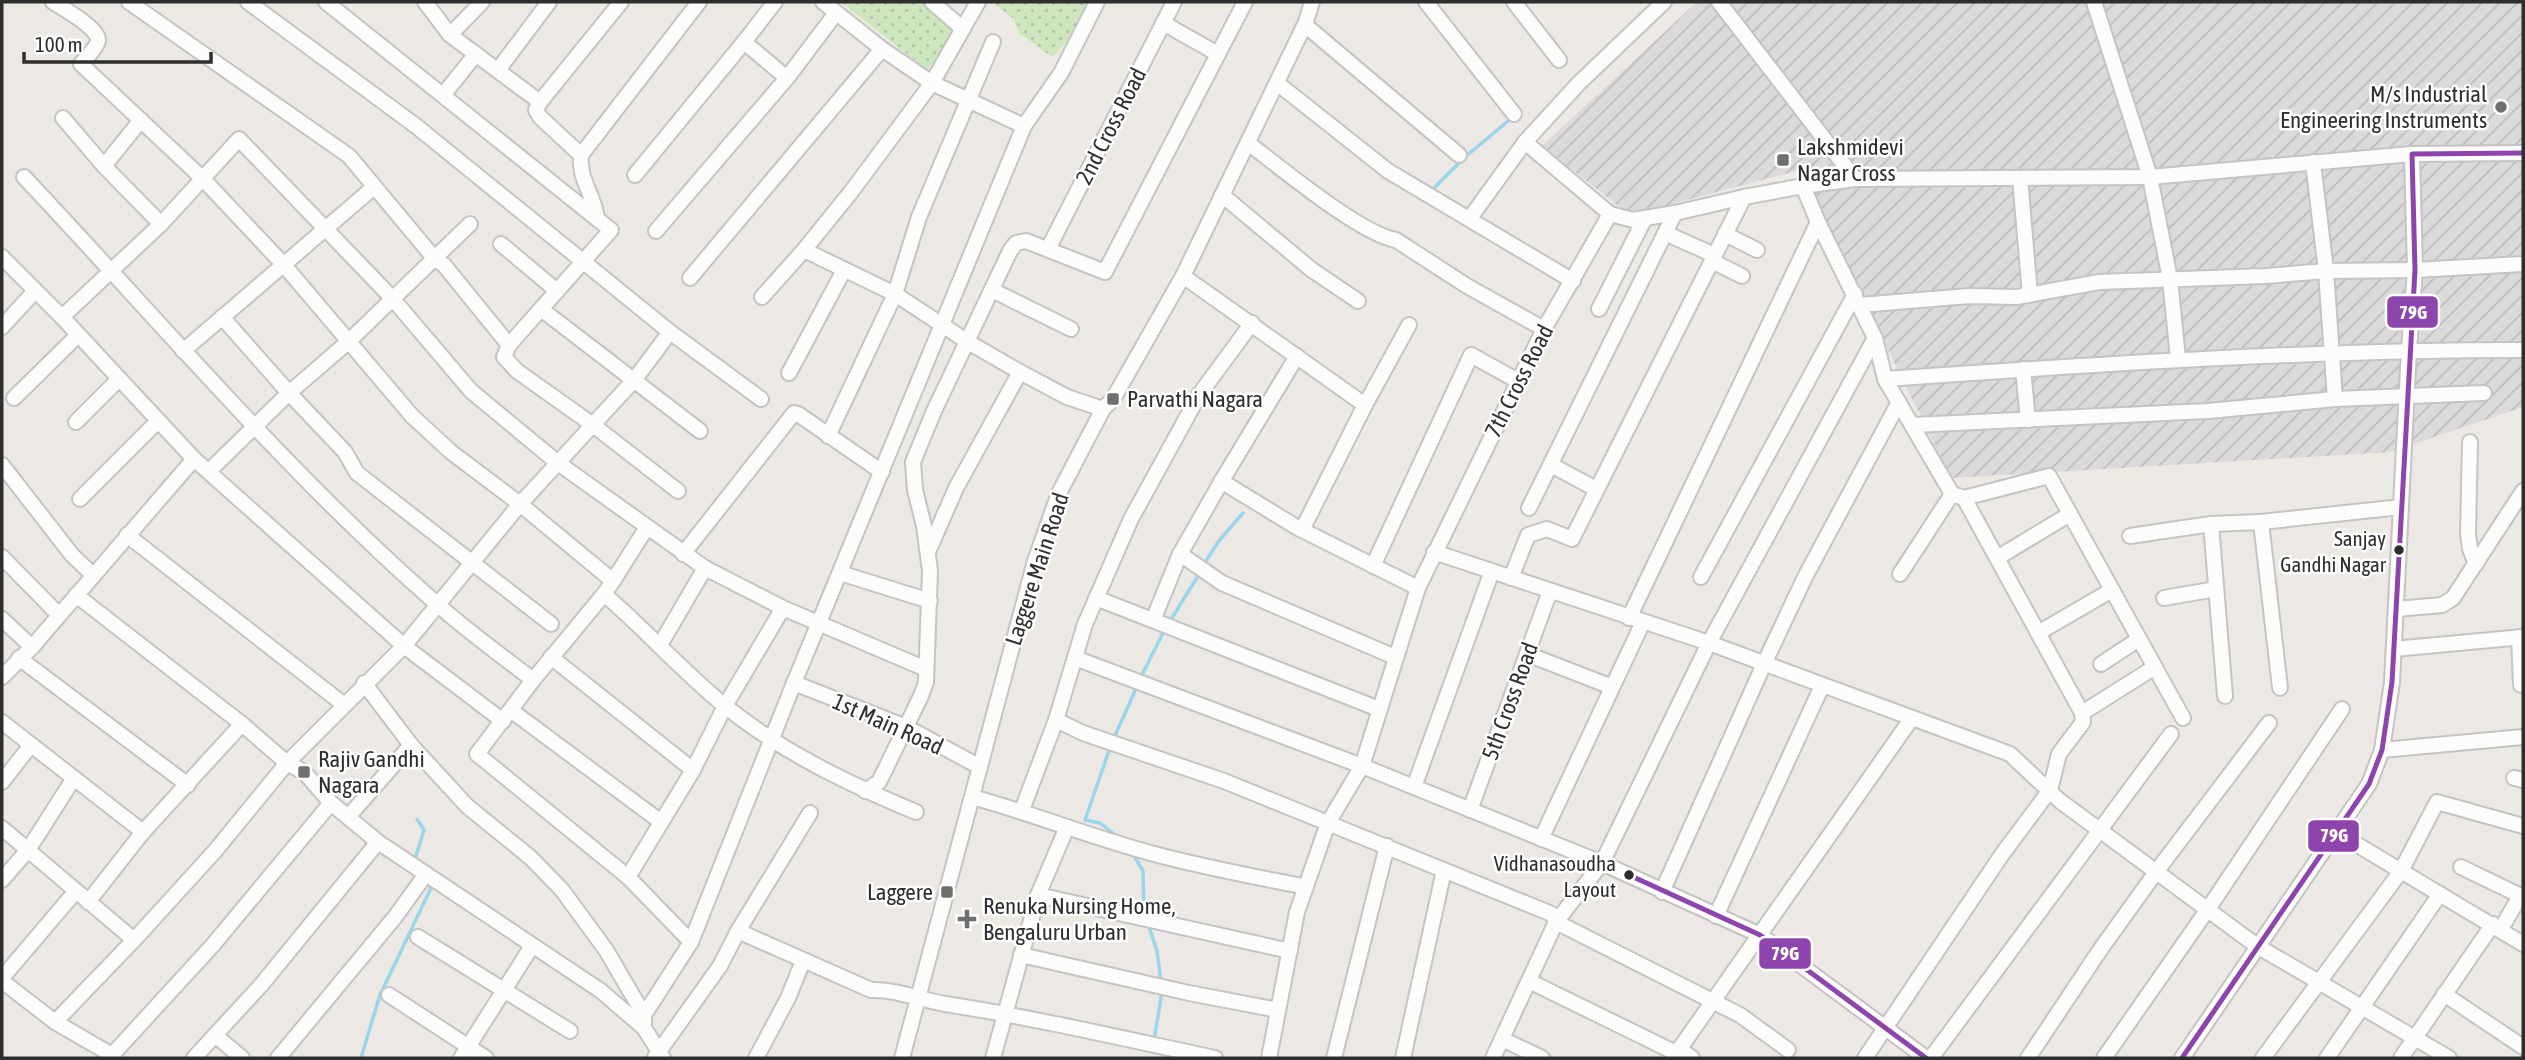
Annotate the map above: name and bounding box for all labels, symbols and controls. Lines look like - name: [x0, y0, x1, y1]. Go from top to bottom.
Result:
- scale bar: [24, 21, 212, 65]
- text: 100 m: [35, 32, 83, 56]
- street label: 2nd Cross Road: [1071, 63, 1151, 189]
- place label: M/s Industrial Engineering Instruments: [2280, 81, 2487, 133]
- marker: M/s Industrial Engineering Instruments: [2493, 99, 2509, 115]
- place label: Lakshmidevi Nagar Cross: [1797, 134, 1904, 186]
- marker: Lakshmidevi Nagar Cross: [1775, 152, 1791, 168]
- line badge: 79G: [2386, 295, 2439, 329]
- text: 79G: [2399, 301, 2427, 323]
- street label: 7th Cross Road: [1480, 320, 1558, 442]
- place label: Parvathi Nagara: [1127, 386, 1263, 412]
- marker: Parvathi Nagara: [1105, 391, 1121, 407]
- street label: Laggere Main Road: [1000, 489, 1074, 649]
- place label: Sanjay Gandhi Nagar: [2280, 526, 2387, 576]
- marker: Sanjay Gandhi Nagar: [2392, 543, 2406, 557]
- street label: 5th Cross Road: [1477, 639, 1543, 763]
- street label: 1st Main Road: [829, 688, 947, 760]
- place label: Rajiv Gandhi Nagara: [318, 746, 425, 798]
- marker: Rajiv Gandhi Nagara: [296, 764, 312, 780]
- line badge: 79G: [2307, 819, 2360, 853]
- text: 79G: [2320, 824, 2348, 846]
- place label: Vidhanasoudha Layout: [1494, 851, 1616, 901]
- marker: Vidhanasoudha Layout: [1622, 868, 1636, 882]
- place label: Laggere: [867, 879, 933, 905]
- marker: Laggere: [939, 884, 955, 900]
- place label: Renuka Nursing Home, Bengaluru Urban: [983, 893, 1176, 945]
- marker: Renuka Nursing Home, Bengaluru Urban: [957, 909, 977, 929]
- line badge: 79G: [1758, 937, 1812, 970]
- text: 79G: [1771, 942, 1799, 964]

